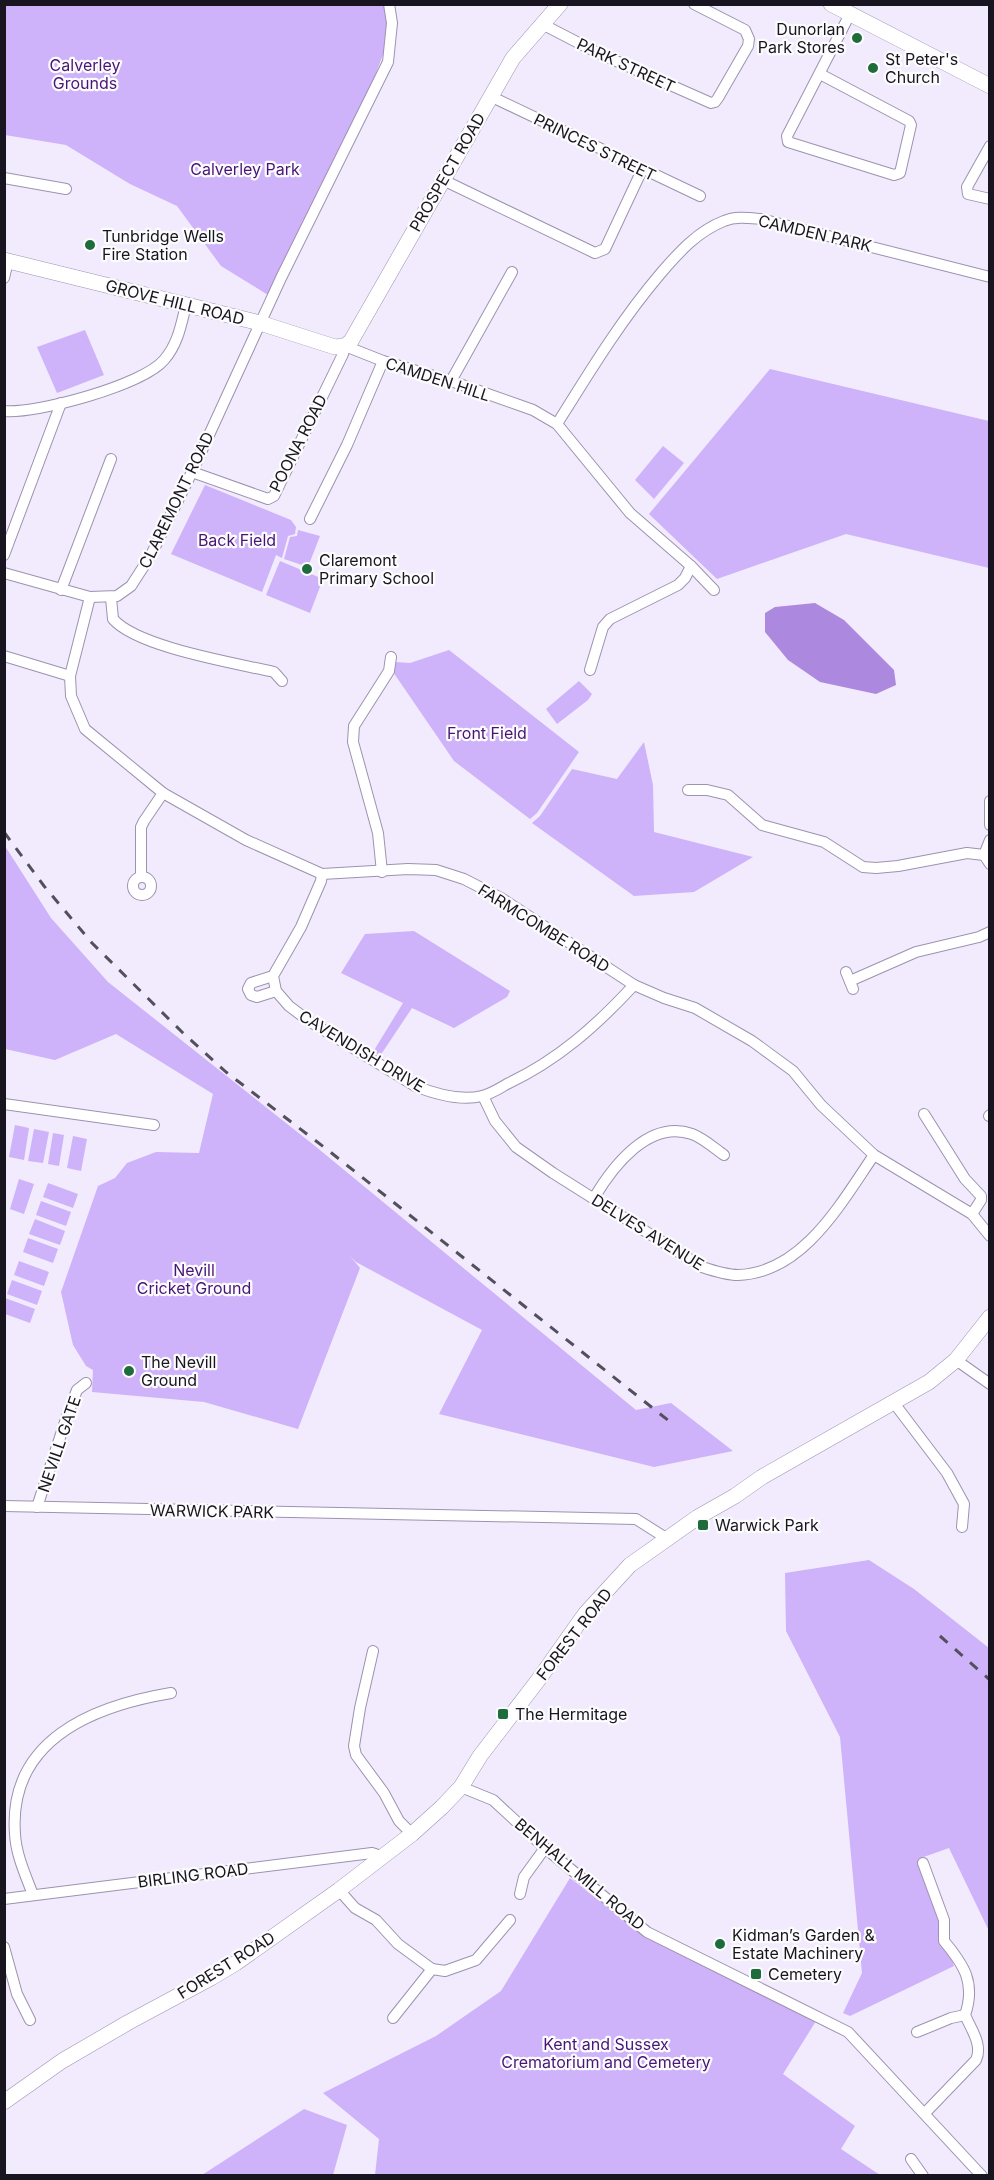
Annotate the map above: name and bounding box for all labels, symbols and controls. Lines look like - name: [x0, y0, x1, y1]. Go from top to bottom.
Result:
- place label: Dunorlan Park Stores: [758, 19, 845, 57]
- marker: Dunorlan Park Stores: [850, 31, 864, 45]
- street label: PARK STREET: [574, 34, 678, 96]
- place label: St Peter's Church: [885, 49, 958, 87]
- park label: Calverley Grounds: [50, 55, 120, 93]
- marker: St Peter's Church: [866, 61, 880, 75]
- street label: PROSPECT ROAD: [405, 109, 489, 235]
- street label: PRINCES STREET: [531, 109, 659, 185]
- park label: Calverley Park: [190, 159, 300, 179]
- street label: CAMDEN PARK: [756, 210, 874, 256]
- place label: Tunbridge Wells Fire Station: [102, 226, 224, 264]
- marker: Tunbridge Wells Fire Station: [83, 238, 97, 252]
- street label: GROVE HILL ROAD: [103, 275, 247, 329]
- street label: CAMDEN HILL: [383, 353, 493, 405]
- street label: POONA ROAD: [265, 391, 331, 495]
- street label: CLAREMONT ROAD: [134, 428, 218, 572]
- park label: Back Field: [198, 530, 276, 550]
- place label: Claremont Primary School: [319, 550, 434, 588]
- marker: Claremont Primary School: [300, 562, 314, 576]
- park label: Front Field: [447, 723, 527, 743]
- street label: FARMCOMBE ROAD: [475, 879, 613, 977]
- street label: CAVENDISH DRIVE: [295, 1006, 429, 1096]
- street label: DELVES AVENUE: [588, 1189, 708, 1275]
- park label: Nevill Cricket Ground: [137, 1260, 251, 1298]
- place label: The Nevill Ground: [141, 1352, 216, 1390]
- marker: The Nevill Ground: [122, 1364, 136, 1378]
- street label: NEVILL GATE: [33, 1393, 85, 1495]
- street label: WARWICK PARK: [150, 1500, 275, 1522]
- place label: Warwick Park: [715, 1515, 819, 1535]
- marker: Warwick Park: [696, 1518, 710, 1532]
- street label: FOREST ROAD: [532, 1584, 616, 1684]
- place label: The Hermitage: [515, 1704, 627, 1724]
- marker: The Hermitage: [496, 1707, 510, 1721]
- street label: BENHALL MILL ROAD: [511, 1814, 649, 1934]
- street label: BIRLING ROAD: [136, 1858, 250, 1892]
- place label: Kidman’s Garden & Estate Machinery: [732, 1925, 875, 1963]
- street label: FOREST ROAD: [174, 1927, 278, 2003]
- marker: Kidman’s Garden & Estate Machinery: [713, 1937, 727, 1951]
- place label: Cemetery: [768, 1964, 842, 1984]
- marker: Cemetery: [749, 1967, 763, 1981]
- park label: Kent and Sussex Crematorium and Cemetery: [501, 2034, 711, 2072]

